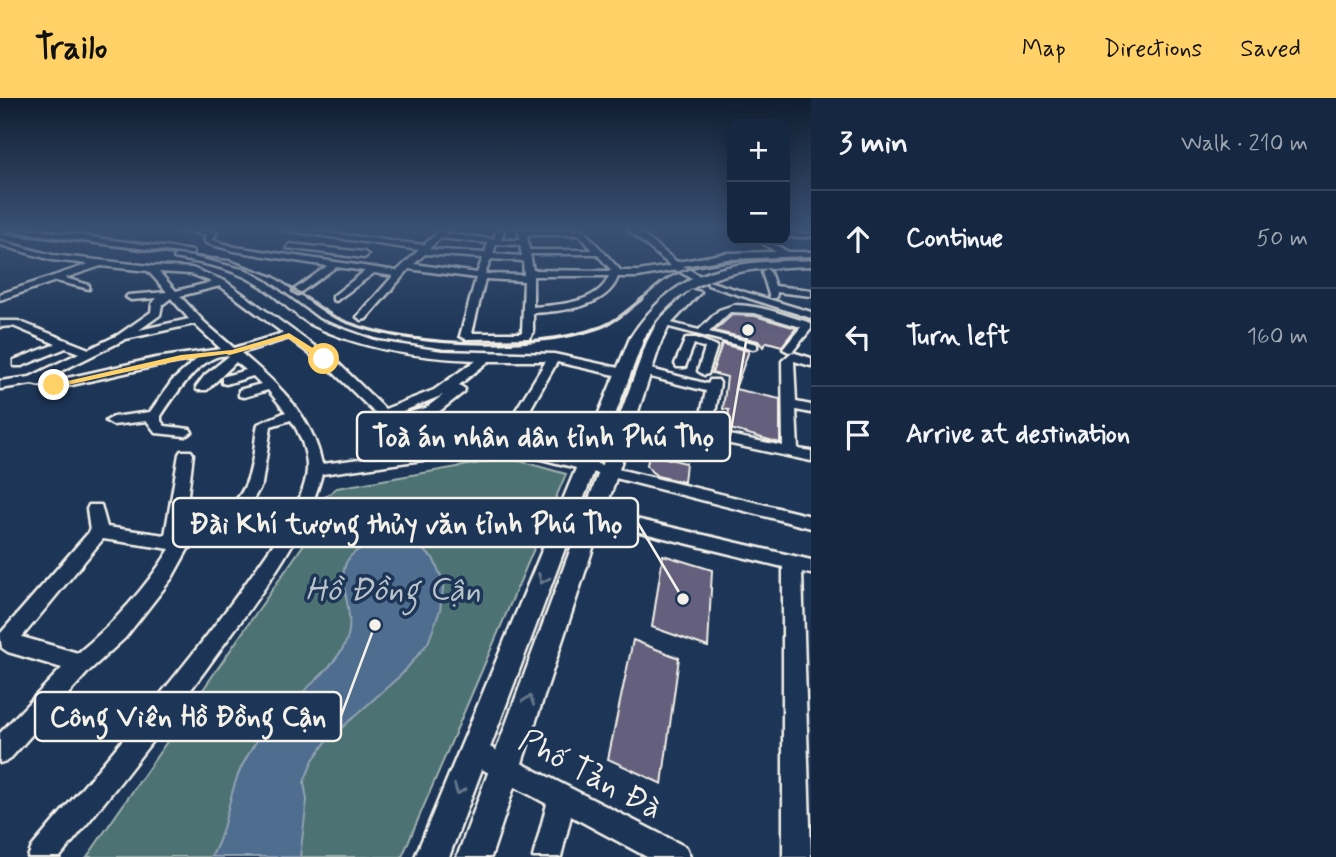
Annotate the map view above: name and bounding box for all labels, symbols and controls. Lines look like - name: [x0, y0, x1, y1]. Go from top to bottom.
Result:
- text: Trailo: [35, 27, 107, 71]
- text: Map: [1022, 34, 1066, 65]
- text: Directions: [1104, 34, 1202, 65]
- text: Saved: [1240, 34, 1301, 65]
- map controls: [727, 119, 790, 245]
- button: +: [727, 119, 790, 182]
- text: 3 min: [839, 124, 908, 163]
- text: Walk · 210 m: [1181, 129, 1308, 159]
- button: −: [727, 182, 790, 245]
- icon: ahead: [839, 220, 877, 258]
- text: Continue: [906, 222, 1003, 256]
- text: 50 m: [1257, 224, 1308, 254]
- icon: left: [839, 318, 877, 356]
- text: Turn left: [906, 320, 1010, 354]
- text: 160 m: [1247, 322, 1308, 352]
- route start: [308, 343, 339, 374]
- route end: [38, 369, 69, 400]
- callout: Toà án nhân dân tỉnh Phú Thọ: [357, 412, 730, 461]
- icon: arrive: [839, 416, 877, 454]
- text: Arrive at destination: [906, 418, 1130, 452]
- text: Toà án nhân dân tỉnh Phú Thọ: [372, 420, 714, 457]
- callout: Đài Khí tượng thủy văn tỉnh Phú Thọ: [173, 498, 638, 547]
- text: Đài Khí tượng thủy văn tỉnh Phú Thọ: [190, 507, 622, 547]
- water label: Hồ Đồng Cận: [305, 569, 481, 616]
- one-way arrow: [537, 572, 551, 584]
- callout: Công Viên Hồ Đồng Cận: [35, 692, 341, 741]
- one-way arrow: [521, 695, 535, 707]
- text: Công Viên Hồ Đồng Cận: [50, 700, 326, 740]
- street label: Phố Tản Đà: [511, 720, 669, 830]
- one-way arrow: [453, 784, 467, 796]

